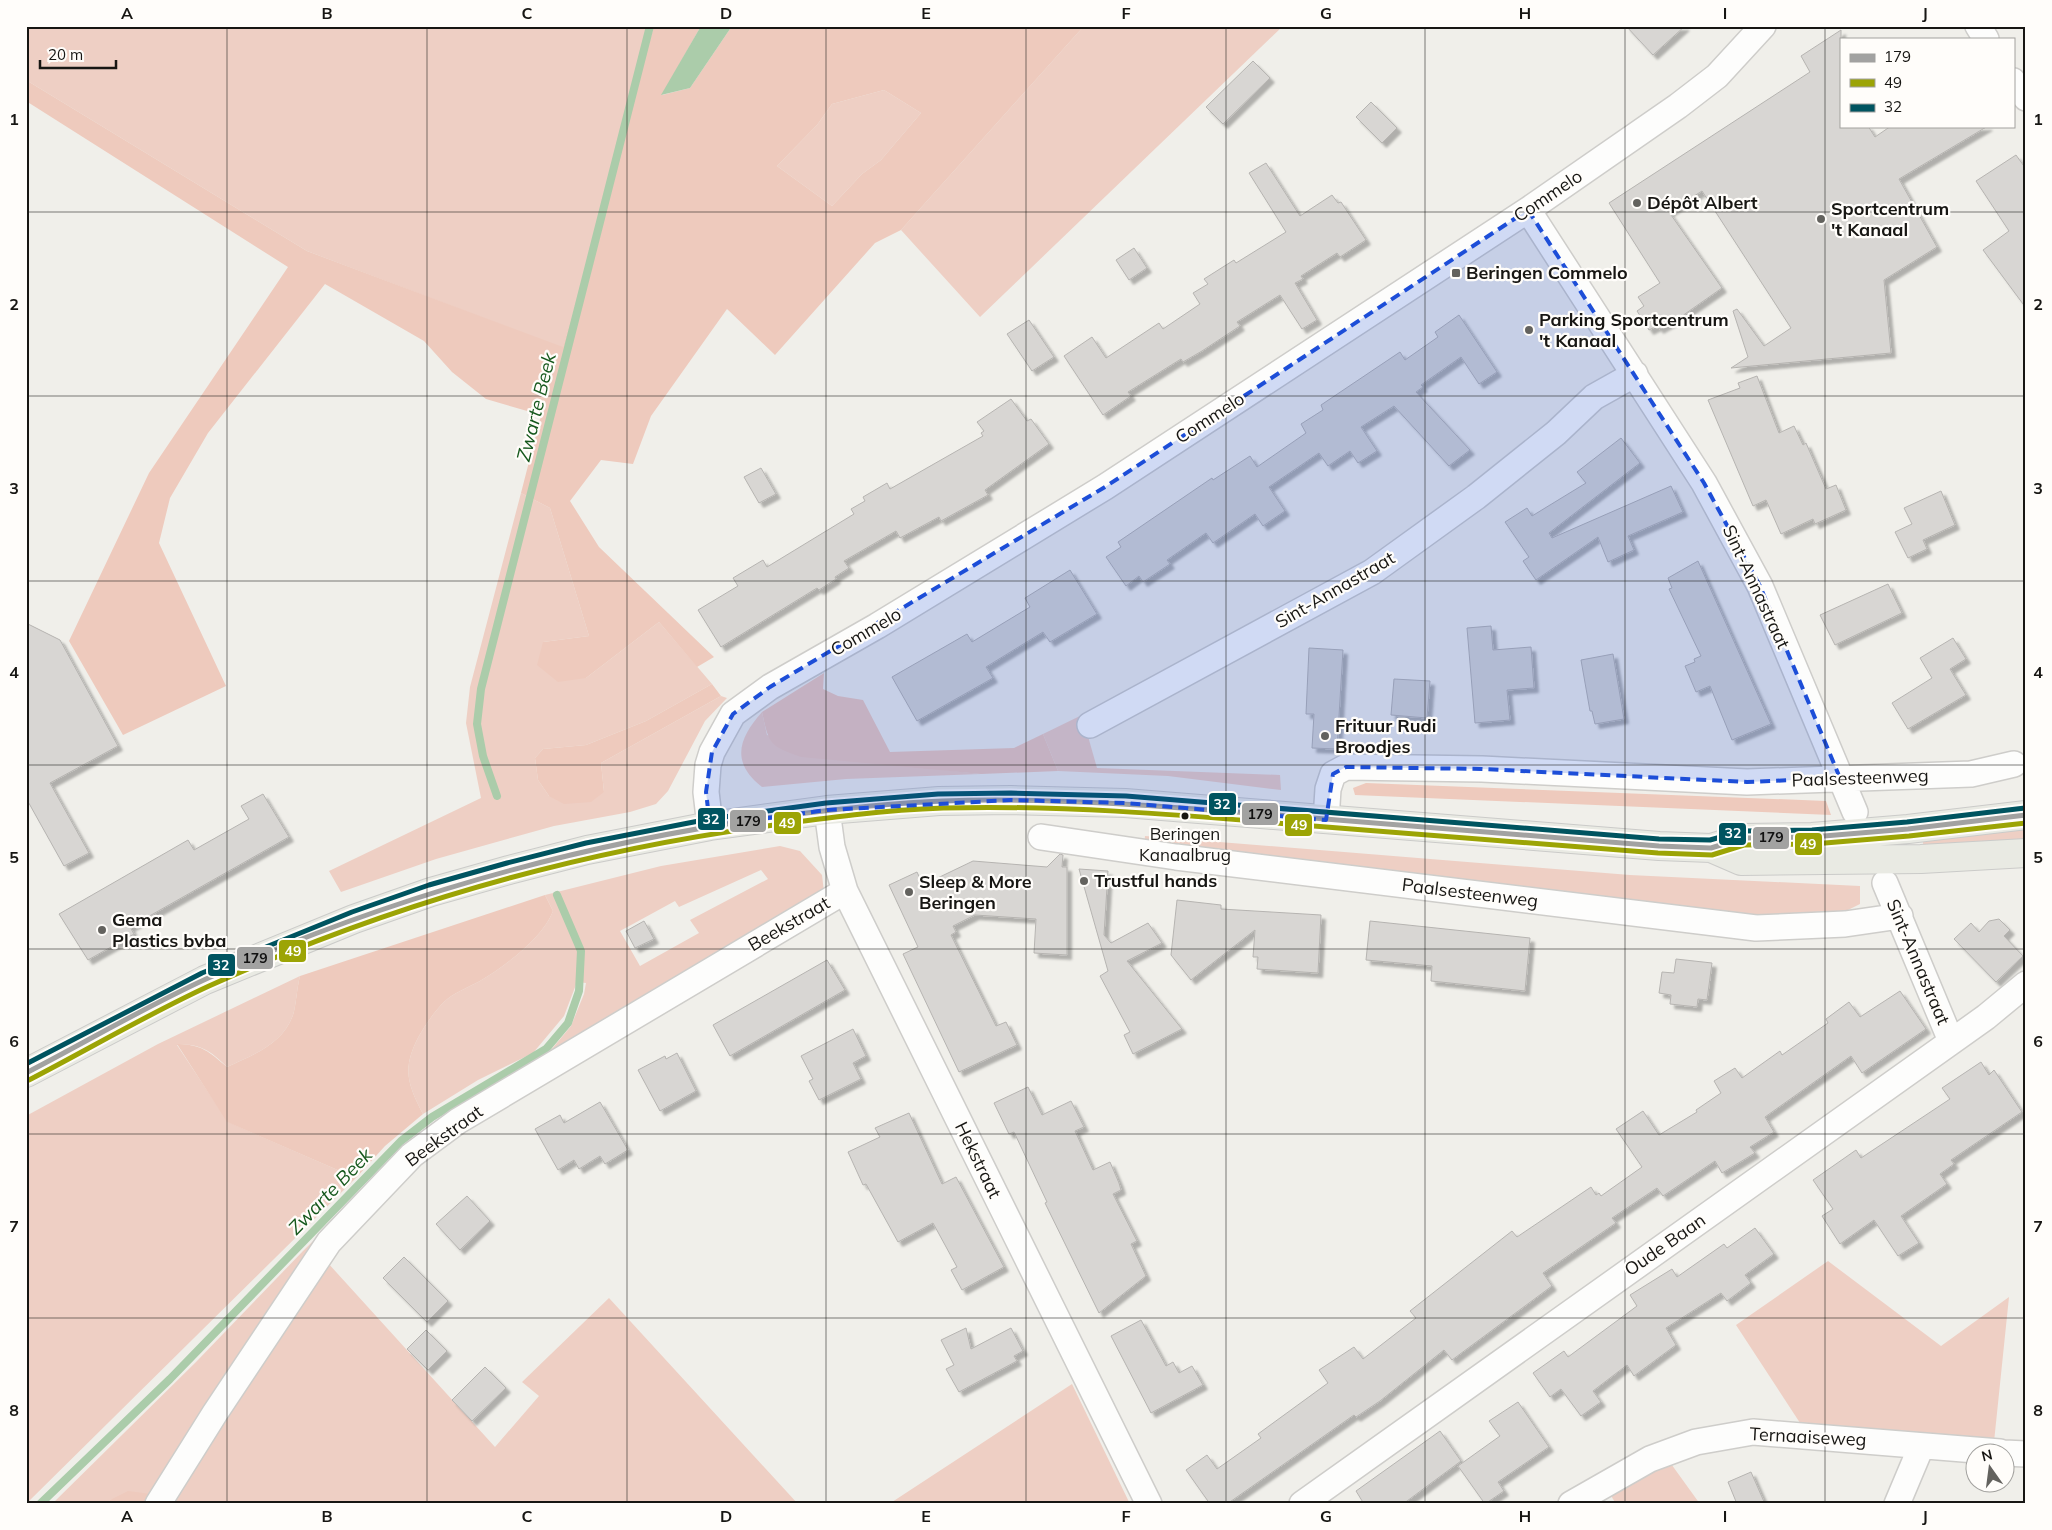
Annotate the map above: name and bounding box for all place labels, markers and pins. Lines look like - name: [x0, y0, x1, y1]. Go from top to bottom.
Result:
- place label: Dépôt Albert: [1647, 191, 1758, 214]
- marker: Dépôt Albert: [1631, 197, 1643, 209]
- place label: Sportcentrum 't Kanaal: [1831, 197, 1949, 241]
- marker: Sportcentrum 't Kanaal: [1815, 213, 1827, 225]
- place label: Beringen Commelo: [1466, 261, 1628, 284]
- marker: Beringen Commelo: [1450, 267, 1462, 279]
- place label: Parking Sportcentrum 't Kanaal: [1539, 308, 1729, 352]
- marker: Parking Sportcentrum 't Kanaal: [1523, 324, 1535, 336]
- place label: Frituur Rudi Broodjes: [1335, 714, 1436, 758]
- marker: Frituur Rudi Broodjes: [1319, 730, 1331, 742]
- marker: Beringen Kanaalbrug: [1180, 811, 1190, 821]
- place label: Beringen Kanaalbrug: [1139, 823, 1231, 865]
- place label: Trustful hands: [1094, 869, 1217, 892]
- place label: Sleep & More Beringen: [919, 870, 1032, 914]
- marker: Trustful hands: [1078, 875, 1090, 887]
- marker: Sleep & More Beringen: [903, 886, 915, 898]
- place label: Gema Plastics bvba: [112, 908, 226, 952]
- marker: Gema Plastics bvba: [96, 924, 108, 936]

